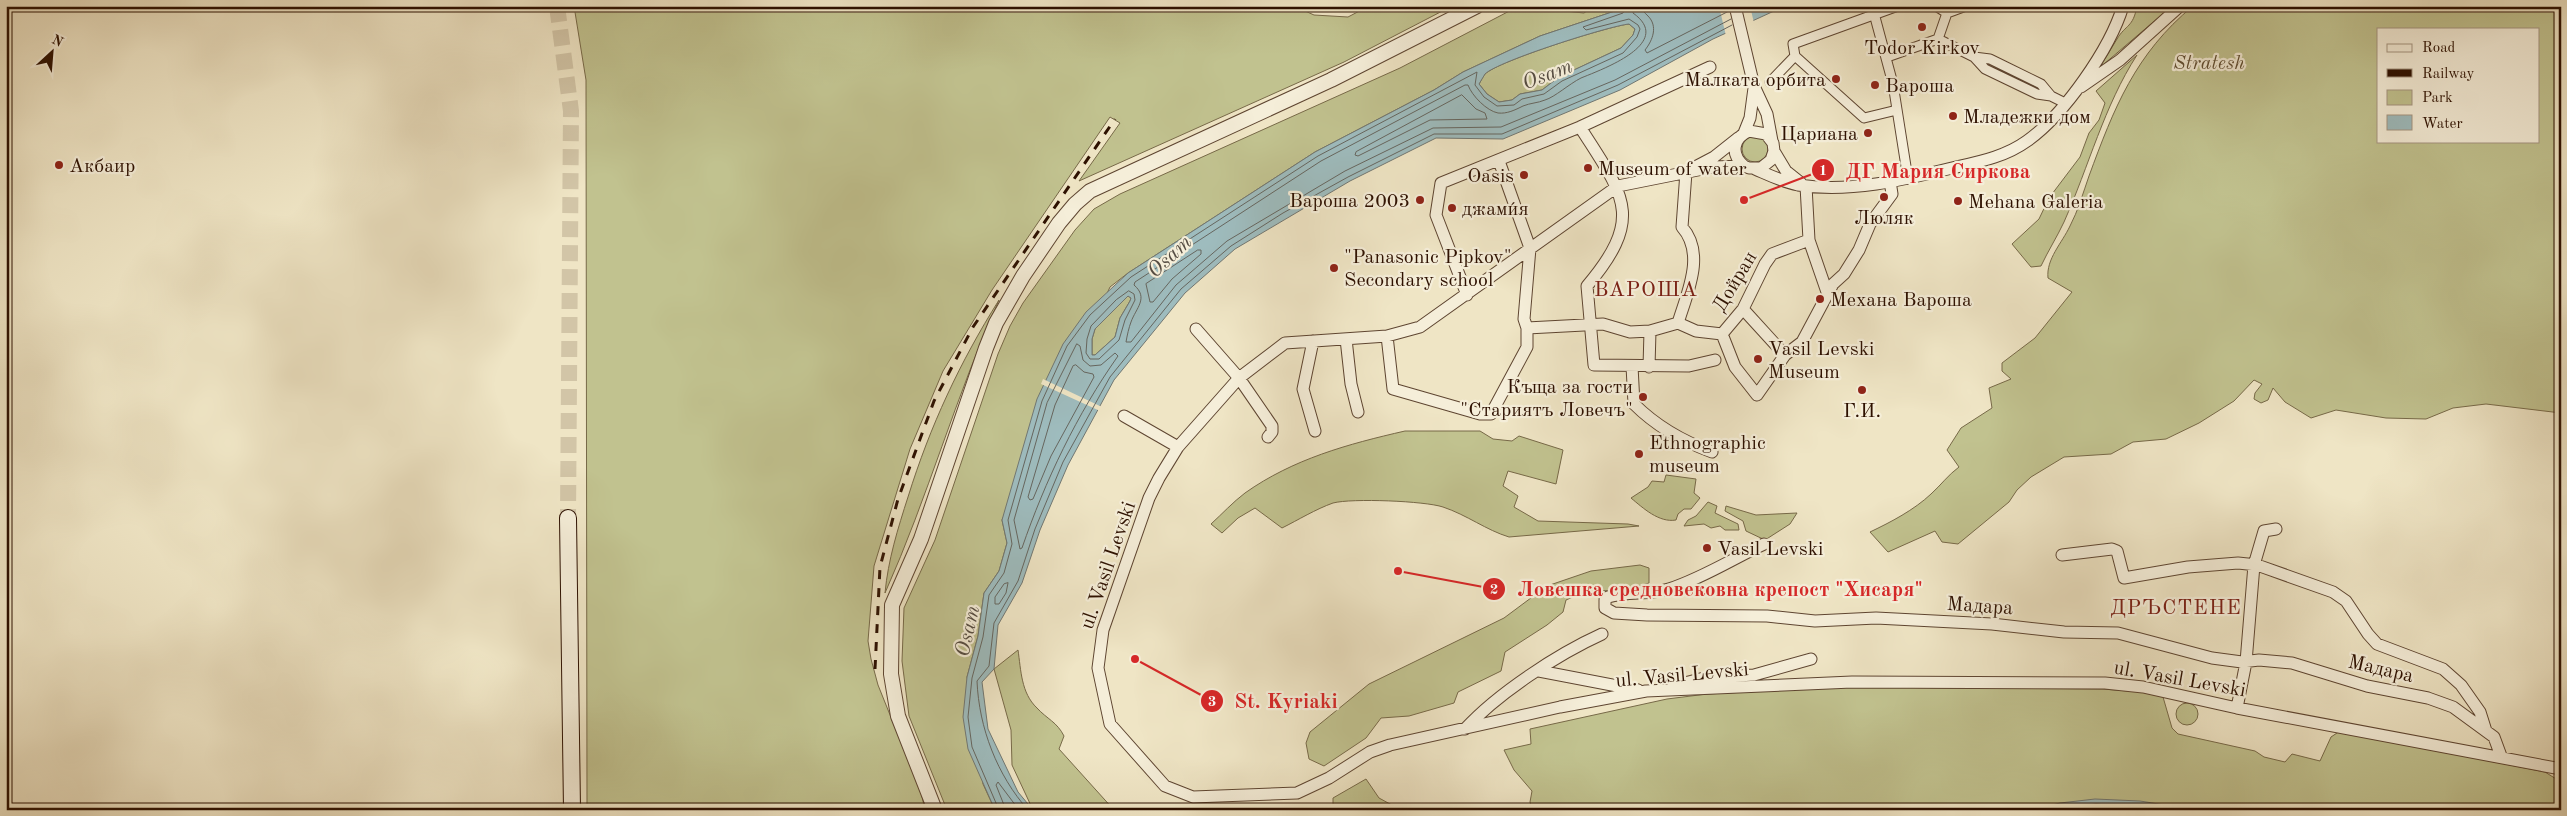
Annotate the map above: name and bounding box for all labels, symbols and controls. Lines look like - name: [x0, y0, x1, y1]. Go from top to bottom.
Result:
- marker: Todor Kirkov: [1916, 21, 1928, 33]
- north arrow: [28, 28, 78, 78]
- legend: [2377, 28, 2540, 142]
- text: N: [49, 33, 65, 50]
- place label: Todor Kirkov: [1864, 39, 1980, 59]
- text: Road: [2422, 41, 2456, 56]
- park label: Stratesh: [2173, 54, 2245, 74]
- water label: Osam: [1520, 56, 1576, 95]
- text: Railway: [2422, 67, 2475, 82]
- place label: Малката орбита: [1684, 71, 1826, 91]
- marker: Малката орбита: [1830, 73, 1842, 85]
- place label: Вароша: [1885, 77, 1954, 97]
- marker: Вароша: [1869, 79, 1881, 91]
- text: Park: [2422, 91, 2453, 106]
- place label: Младежки дом: [1963, 108, 2091, 128]
- marker: Младежки дом: [1947, 110, 1959, 122]
- text: Water: [2422, 117, 2463, 132]
- place label: Цариана: [1780, 125, 1858, 145]
- marker: Цариана: [1862, 127, 1874, 139]
- callout: ДГ Мария Сиркова: [1811, 152, 2041, 188]
- place label: Акбаир: [69, 157, 135, 177]
- marker: Акбаир: [53, 159, 65, 171]
- place label: Museum of water: [1598, 160, 1747, 180]
- marker: Museum of water: [1582, 162, 1594, 174]
- text: ДГ Мария Сиркова: [1845, 162, 2031, 183]
- text: 1: [1819, 164, 1827, 179]
- place label: Oasis: [1467, 167, 1514, 187]
- marker: Oasis: [1518, 169, 1530, 181]
- marker: Люляк: [1878, 191, 1890, 203]
- place label: Вароша 2003: [1289, 192, 1410, 212]
- place label: Mehana Galeria: [1968, 193, 2103, 213]
- marker: Вароша 2003: [1414, 194, 1426, 206]
- marker: Mehana Galeria: [1952, 195, 1964, 207]
- place label: джами́я: [1462, 200, 1529, 220]
- marker: джами́я: [1446, 202, 1458, 214]
- place label: Люляк: [1854, 209, 1914, 229]
- water label: Osam: [1144, 232, 1196, 282]
- place label: "Panasonic Pipkov" Secondary school: [1344, 248, 1512, 291]
- street label: Дойран: [1710, 248, 1761, 316]
- marker: "Panasonic Pipkov" Secondary school: [1328, 262, 1340, 274]
- district label: ВАРОША: [1594, 280, 1698, 301]
- place label: Механа Вароша: [1830, 291, 1972, 311]
- marker: Механа Вароша: [1814, 293, 1826, 305]
- place label: Vasil Levski Museum: [1768, 340, 1874, 383]
- marker: Vasil Levski Museum: [1752, 353, 1764, 365]
- place label: Къща за гости "Стариятъ Ловечъ": [1460, 378, 1633, 421]
- marker: Г.И.: [1856, 384, 1868, 396]
- marker: Къща за гости "Стариятъ Ловечъ": [1637, 391, 1649, 403]
- place label: Г.И.: [1843, 402, 1881, 422]
- place label: Ethnographic museum: [1649, 434, 1766, 477]
- marker: Ethnographic museum: [1633, 448, 1645, 460]
- street label: ul. Vasil Levski: [1078, 499, 1140, 632]
- place label: Vasil Levski: [1717, 540, 1823, 560]
- marker: Vasil Levski: [1701, 542, 1713, 554]
- callout: Ловешка средновековна крепост "Хисаря": [1482, 571, 1932, 607]
- text: Ловешка средновековна крепост "Хисаря": [1517, 580, 1923, 601]
- text: 2: [1490, 583, 1498, 598]
- street label: Мадара: [1946, 595, 2014, 619]
- district label: ДРЪСТЕНЕ: [2110, 598, 2242, 619]
- water label: Osam: [952, 604, 985, 659]
- street label: Мадара: [2346, 653, 2415, 687]
- street label: ul. Vasil Levski: [2112, 659, 2247, 701]
- street label: ul. Vasil Levski: [1615, 660, 1750, 692]
- callout: St. Kyriaki: [1199, 683, 1348, 719]
- text: St. Kyriaki: [1234, 692, 1338, 713]
- text: 3: [1208, 695, 1216, 710]

